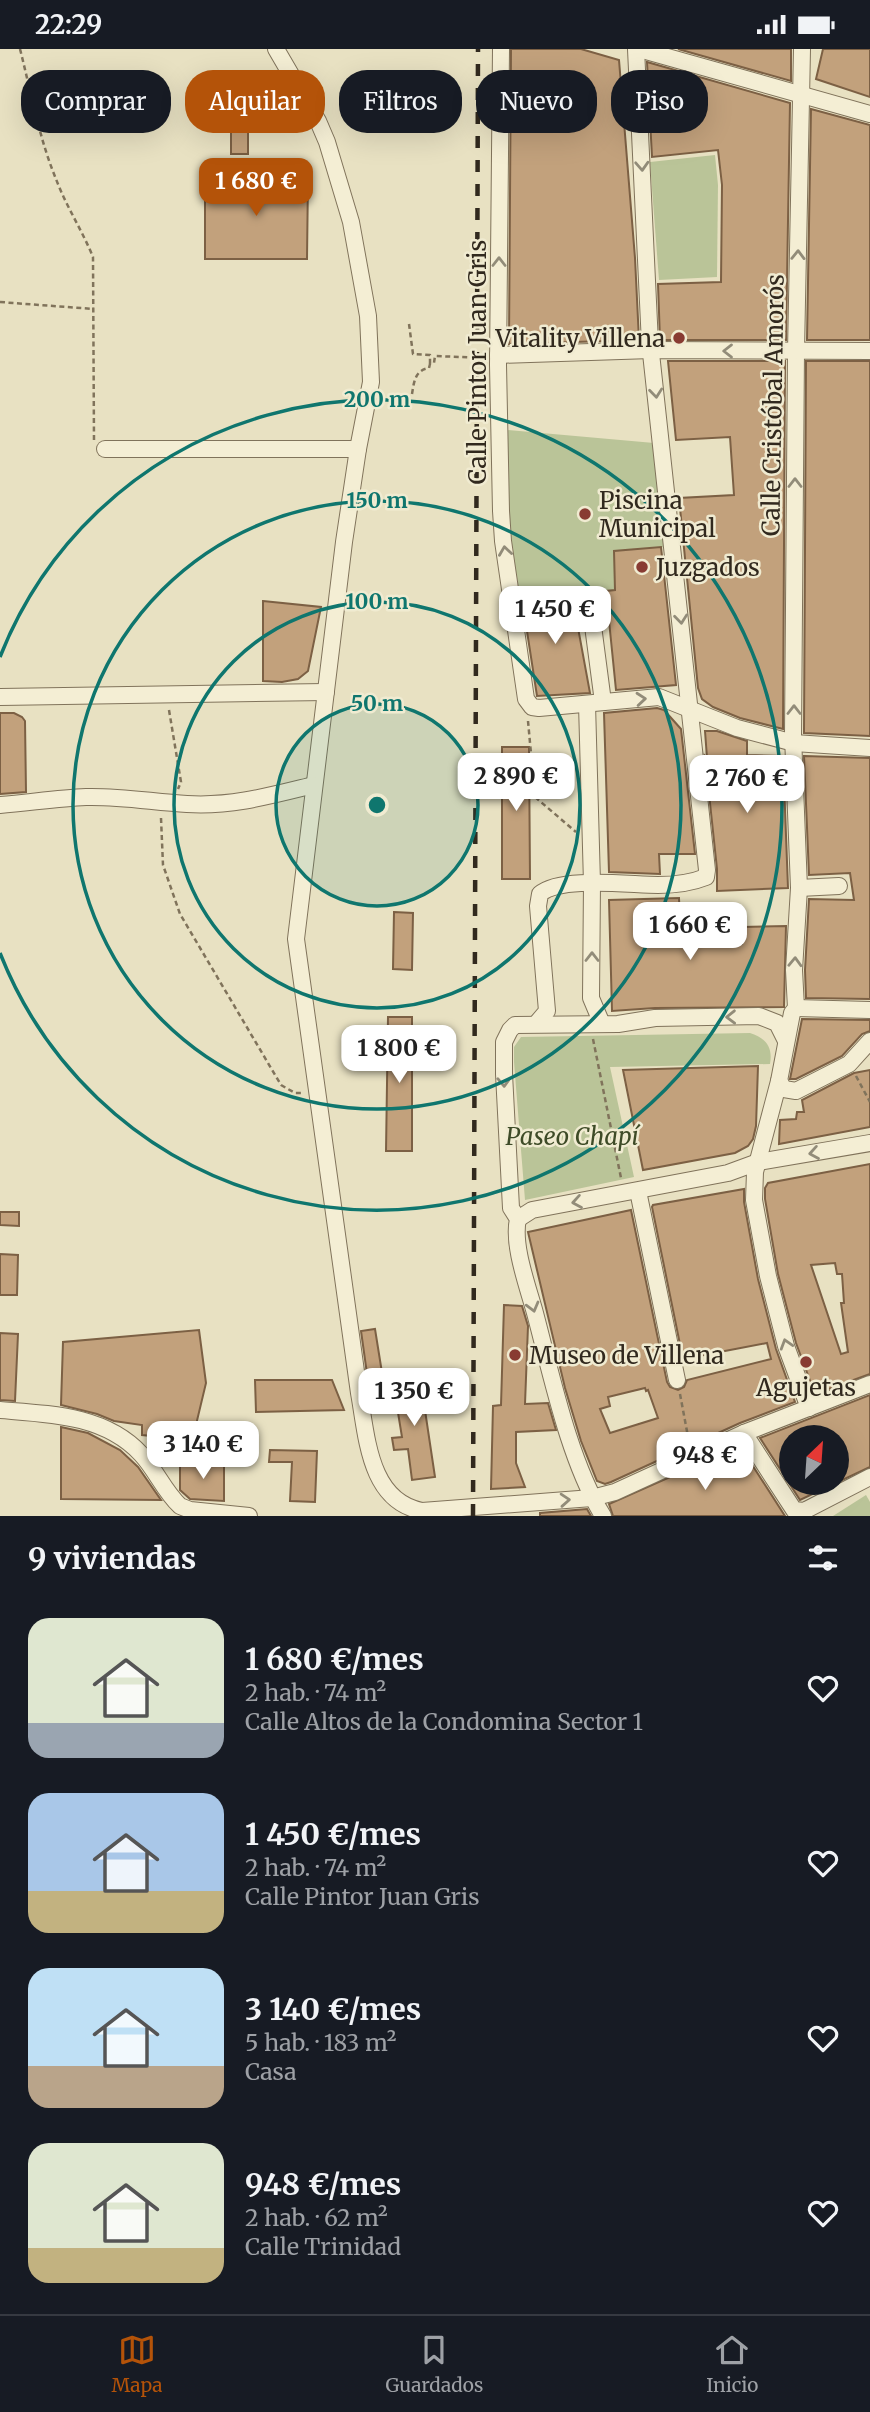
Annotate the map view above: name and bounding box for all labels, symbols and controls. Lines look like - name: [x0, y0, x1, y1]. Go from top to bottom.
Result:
- text: 22:29: [35, 8, 102, 41]
- chip: Comprar: [21, 70, 171, 133]
- chip: Alquilar: [185, 70, 325, 133]
- chip: Filtros: [339, 70, 462, 133]
- chip: Nuevo: [476, 70, 597, 133]
- chip: Piso: [611, 70, 708, 133]
- pin: 1 680 €: [191, 159, 321, 218]
- one-way arrow: [634, 161, 649, 172]
- text: 1 680 €: [215, 166, 297, 195]
- street label: Calle Pintor Juan Gris: [462, 240, 493, 484]
- one-way arrow: [790, 249, 805, 260]
- one-way arrow: [491, 256, 507, 267]
- street label: Calle Cristóbal Amorós: [755, 274, 791, 536]
- place label: Vitality Villena: [494, 323, 665, 354]
- marker: Vitality Villena: [671, 330, 687, 346]
- one-way arrow: [723, 343, 733, 359]
- text: 200 m: [344, 386, 410, 413]
- one-way arrow: [648, 388, 663, 399]
- one-way arrow: [787, 477, 803, 487]
- place label: Piscina Municipal: [599, 485, 716, 544]
- text: 150 m: [346, 487, 408, 514]
- marker: Piscina Municipal: [577, 506, 593, 522]
- one-way arrow: [497, 545, 512, 557]
- place label: Juzgados: [655, 552, 760, 583]
- marker: Juzgados: [634, 559, 650, 575]
- pin: 1 450 €: [490, 587, 620, 646]
- text: 100 m: [346, 588, 408, 615]
- text: 1 450 €: [515, 594, 595, 623]
- one-way arrow: [674, 613, 689, 625]
- text: 50 m: [351, 690, 403, 717]
- one-way arrow: [635, 692, 646, 707]
- one-way arrow: [786, 704, 801, 715]
- pin: 2 890 €: [451, 753, 581, 813]
- pin: 2 760 €: [682, 755, 812, 815]
- text: 2 890 €: [474, 761, 558, 790]
- text: 2 760 €: [705, 763, 789, 792]
- centre of rings: [365, 793, 389, 817]
- pin: 1 660 €: [625, 902, 755, 962]
- text: 1 660 €: [649, 910, 731, 939]
- one-way arrow: [584, 952, 600, 962]
- one-way arrow: [787, 956, 803, 967]
- one-way arrow: [725, 1009, 736, 1025]
- pin: 1 800 €: [334, 1025, 464, 1085]
- text: 1 800 €: [357, 1033, 441, 1062]
- one-way arrow: [497, 1077, 512, 1088]
- park label: Paseo Chapí: [505, 1121, 641, 1152]
- one-way arrow: [808, 1145, 820, 1160]
- one-way arrow: [571, 1194, 583, 1209]
- one-way arrow: [525, 1301, 539, 1313]
- one-way arrow: [779, 1338, 794, 1350]
- place label: Museo de Villena: [529, 1340, 724, 1371]
- marker: Museo de Villena: [507, 1347, 523, 1363]
- marker: Agujetas: [798, 1354, 814, 1370]
- pin: 1 350 €: [349, 1369, 479, 1428]
- place label: Agujetas: [755, 1372, 856, 1403]
- text: 1 350 €: [374, 1376, 454, 1405]
- pin: 3 140 €: [138, 1421, 268, 1481]
- north arrow: [779, 1425, 849, 1495]
- map controls: [779, 1425, 849, 1495]
- text: 3 140 €: [163, 1429, 243, 1458]
- pin: 948 €: [656, 1433, 754, 1492]
- text: 948 €: [673, 1440, 737, 1469]
- one-way arrow: [559, 1493, 570, 1508]
- text: 9 viviendas: [28, 1539, 196, 1577]
- icon: filters: [804, 1539, 842, 1577]
- text: 1 680 €/mes: [245, 1640, 424, 1678]
- icon: home: [84, 1646, 168, 1730]
- icon: heart: [804, 1669, 842, 1707]
- text: 2 hab. · 74 m²: [245, 1678, 386, 1707]
- text: Calle Altos de la Condomina Sector 1: [245, 1707, 643, 1736]
- text: 1 450 €/mes: [245, 1815, 421, 1853]
- icon: home: [84, 1821, 168, 1905]
- icon: heart: [804, 1844, 842, 1882]
- text: 2 hab. · 74 m²: [245, 1853, 386, 1882]
- text: Calle Pintor Juan Gris: [245, 1882, 480, 1911]
- text: 3 140 €/mes: [245, 1990, 421, 2028]
- icon: home: [84, 1996, 168, 2080]
- icon: heart: [804, 2019, 842, 2057]
- text: 5 hab. · 183 m²: [245, 2028, 397, 2057]
- text: Casa: [245, 2057, 297, 2086]
- text: 948 €/mes: [245, 2165, 401, 2203]
- icon: home: [84, 2171, 168, 2255]
- icon: heart: [804, 2194, 842, 2232]
- text: 2 hab. · 62 m²: [245, 2203, 388, 2232]
- text: Calle Trinidad: [245, 2232, 401, 2261]
- tab: Mapa: [112, 2331, 162, 2397]
- tab: Guardados: [386, 2331, 483, 2397]
- tab: Inicio: [706, 2331, 758, 2397]

